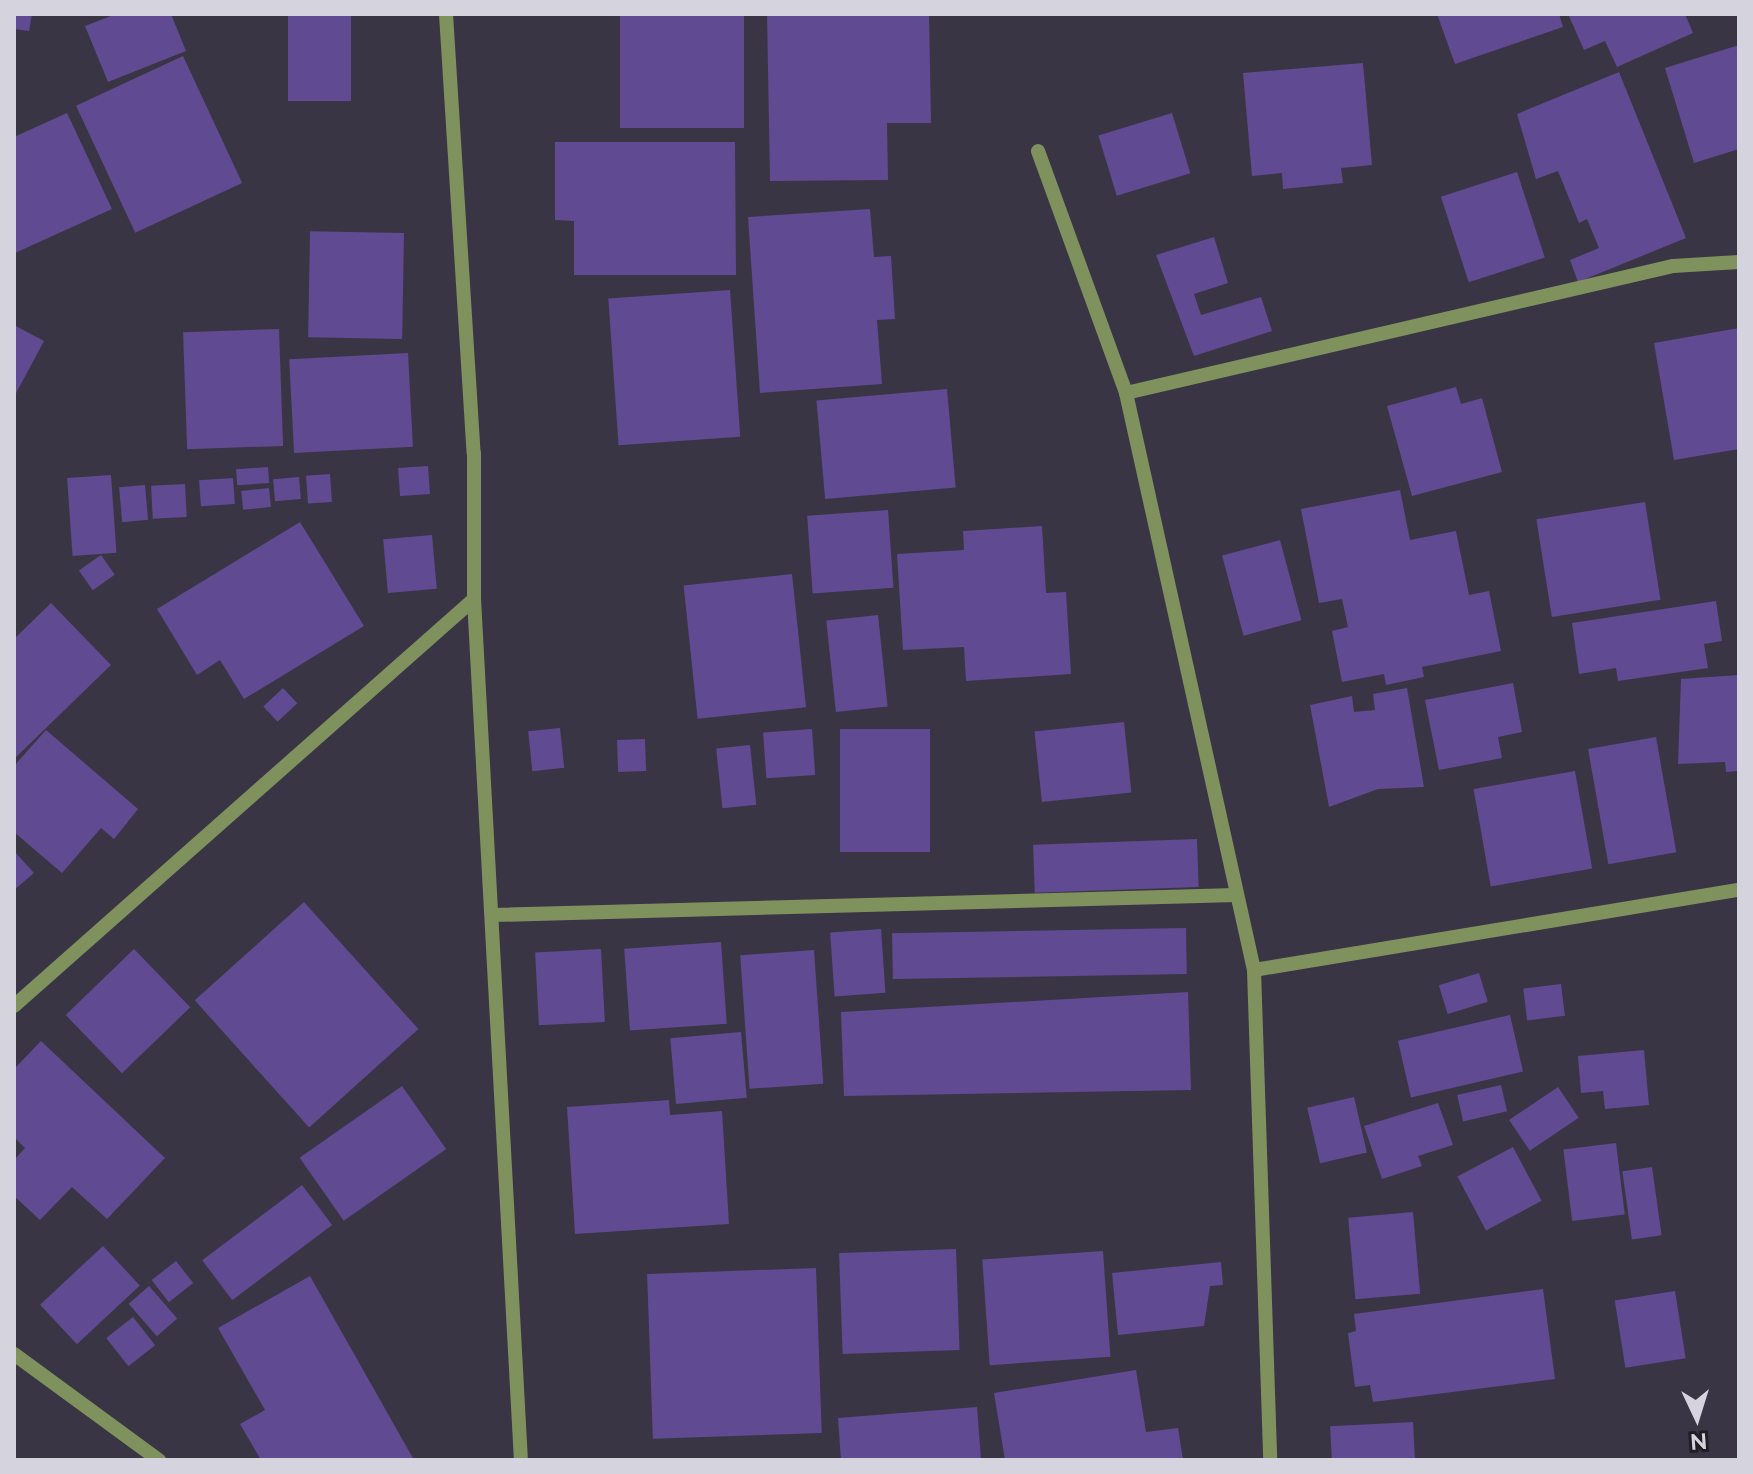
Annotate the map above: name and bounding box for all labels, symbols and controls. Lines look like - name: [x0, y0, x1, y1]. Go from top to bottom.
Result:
- north arrow: [1657, 1378, 1737, 1458]
- text: N: [1689, 1428, 1708, 1455]

